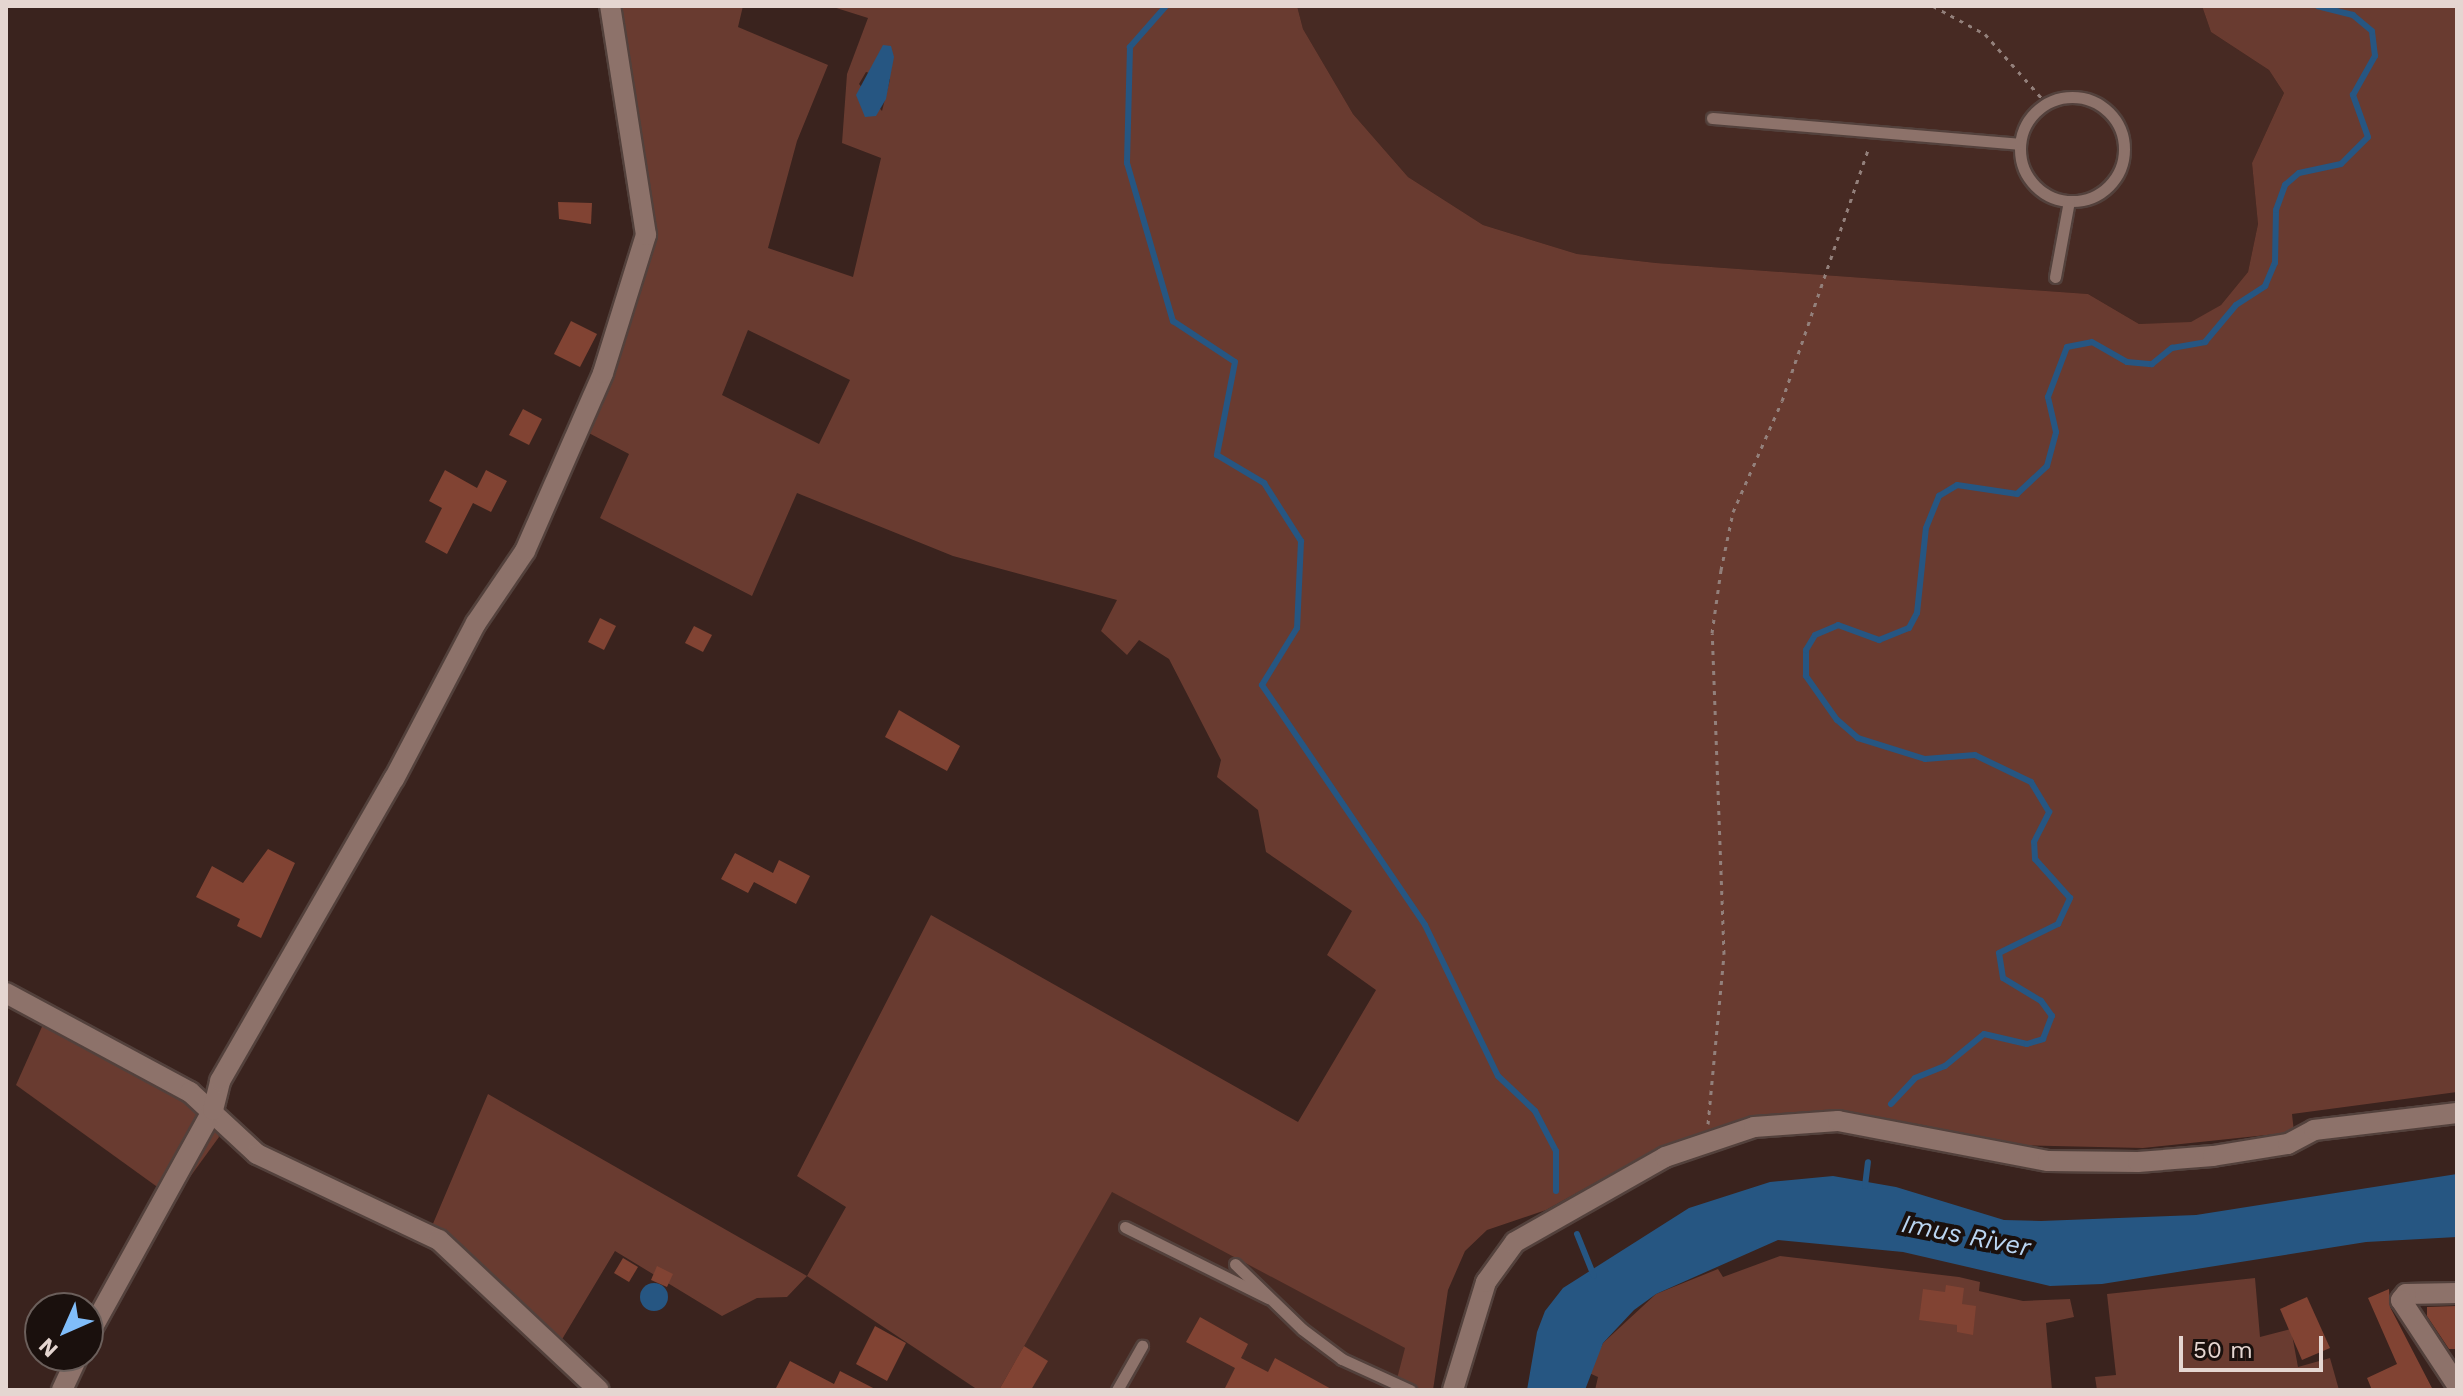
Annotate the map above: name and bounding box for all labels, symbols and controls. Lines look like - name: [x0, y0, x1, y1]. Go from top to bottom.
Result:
- water label: Imus River: [1899, 1208, 2033, 1264]
- north arrow: [24, 1292, 104, 1372]
- scale bar: [2183, 1320, 2327, 1370]
- text: N: [33, 1333, 63, 1363]
- text: 50 m: [2193, 1336, 2253, 1364]

